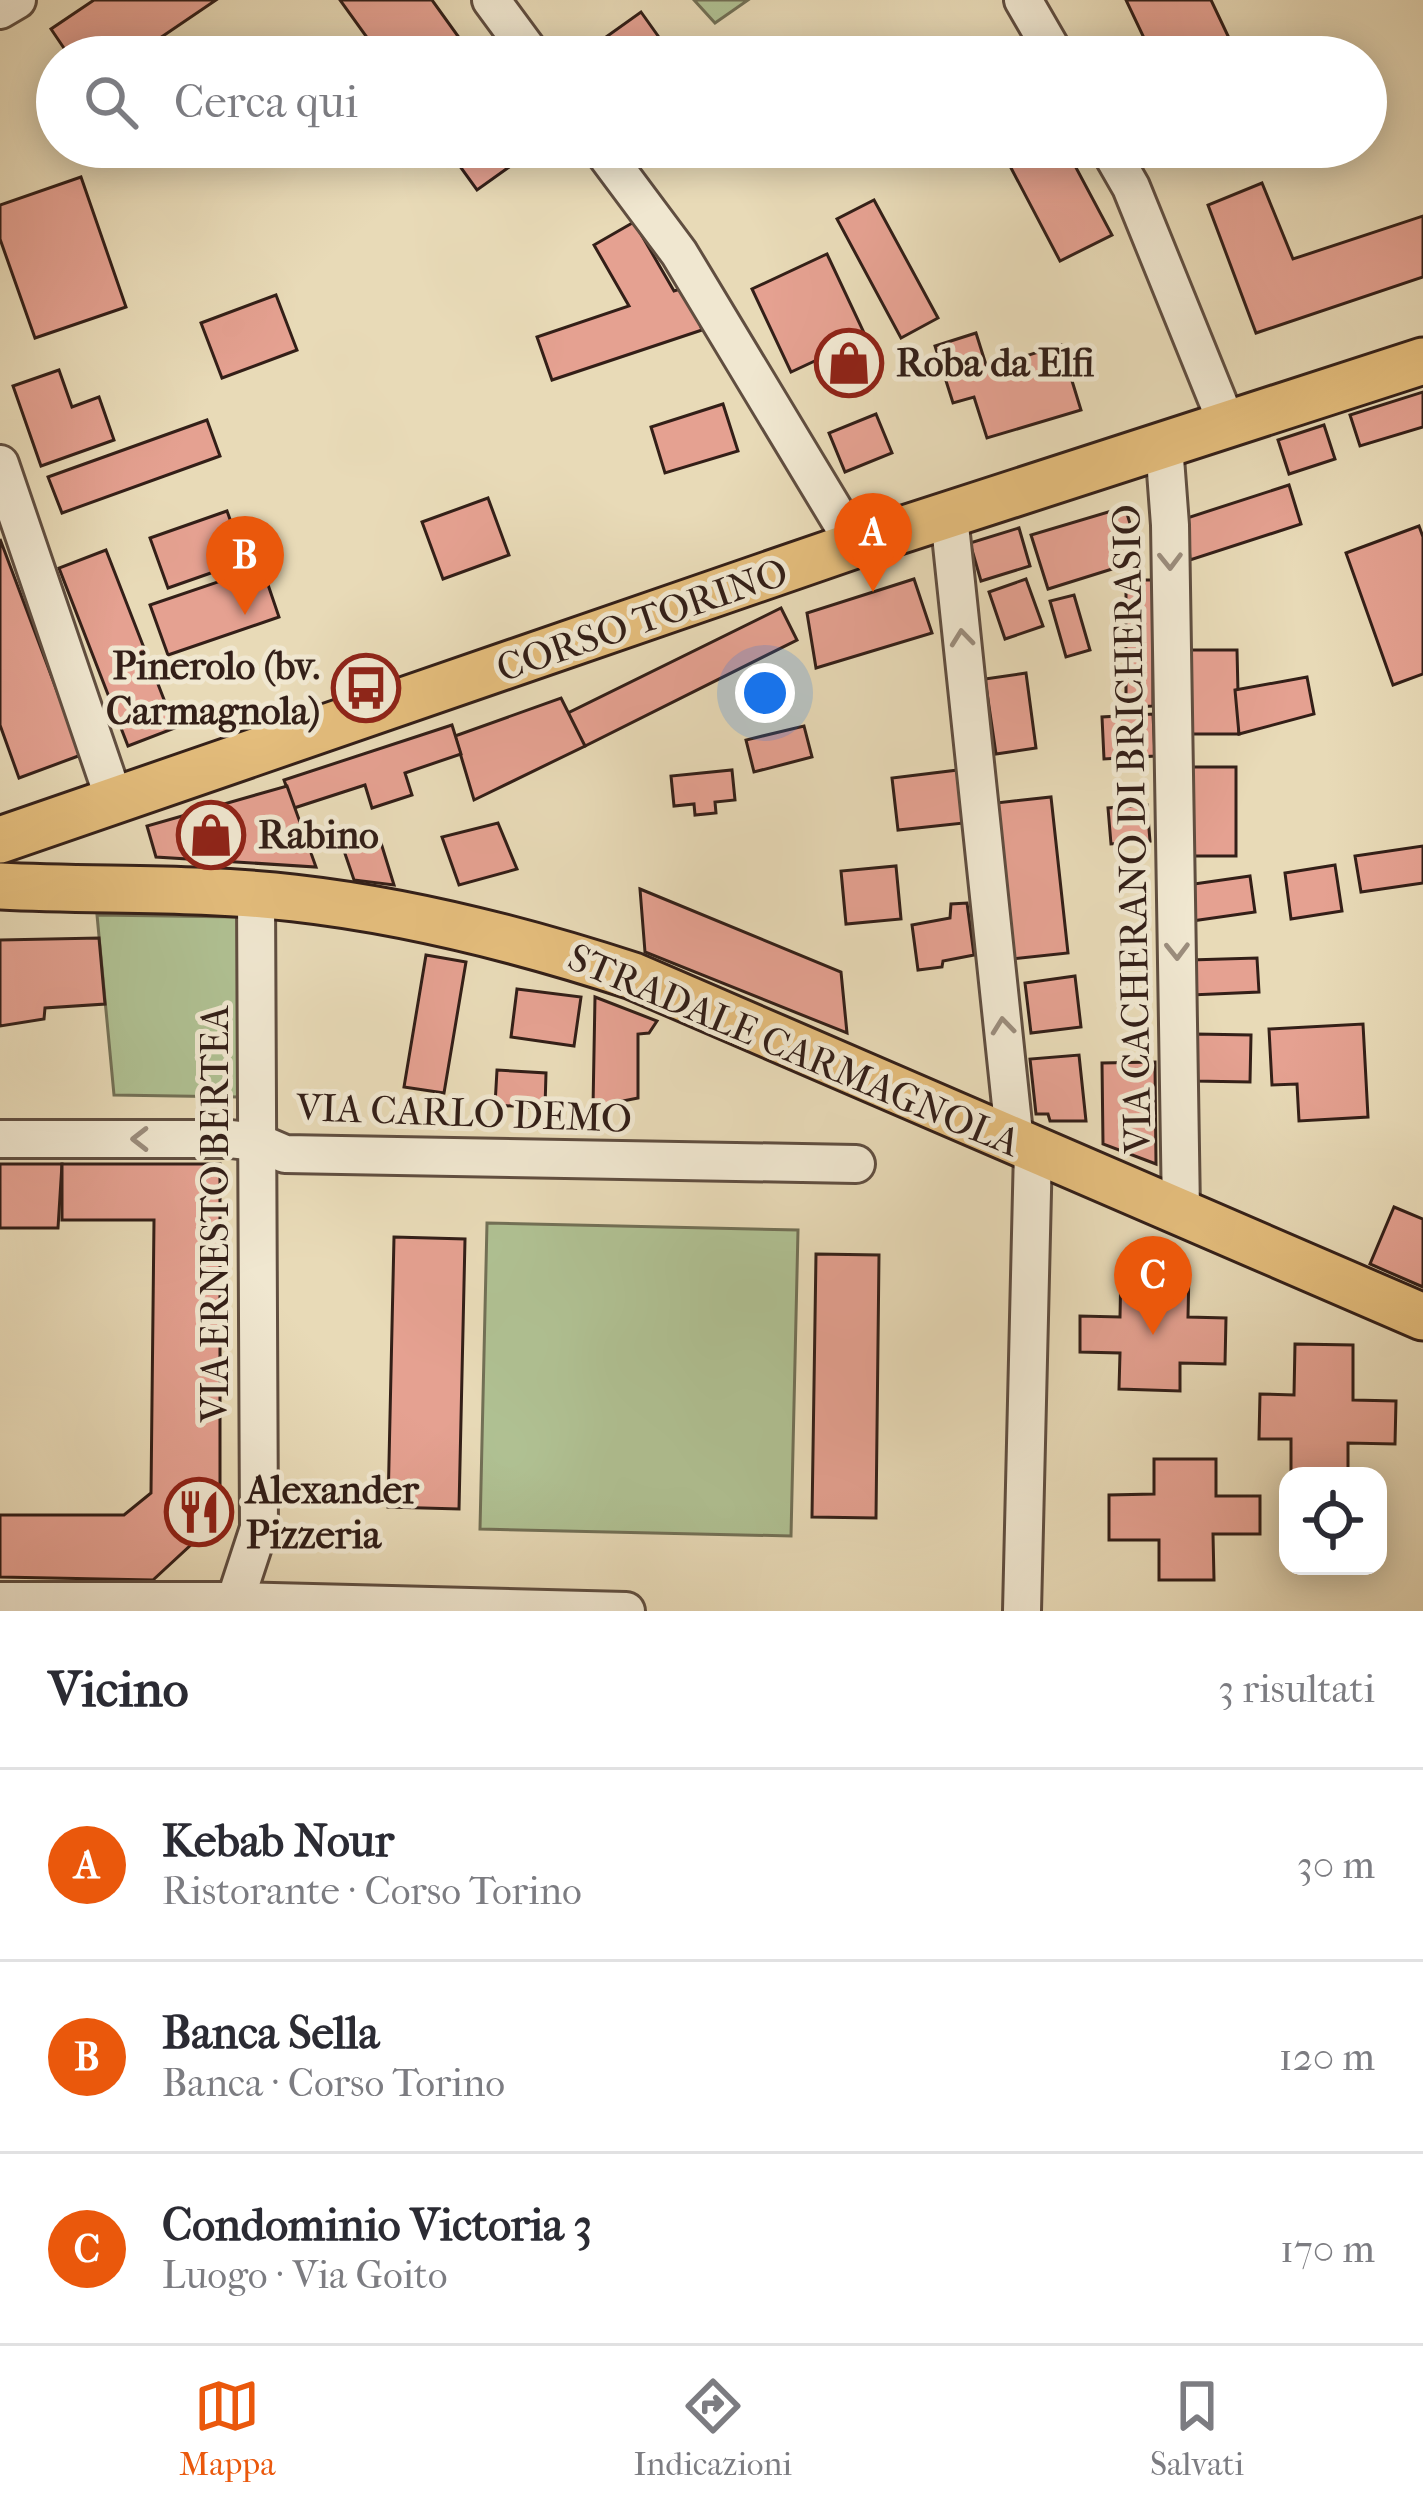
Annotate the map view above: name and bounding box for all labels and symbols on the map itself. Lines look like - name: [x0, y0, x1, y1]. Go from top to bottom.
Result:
- shop icon: Roba da Elfi: [814, 328, 884, 398]
- place label: Roba da Elfi: [896, 340, 1094, 386]
- pin: A: [834, 493, 912, 592]
- street label: VIA CACHERANO DI BRICHERASIO: [1103, 504, 1161, 1155]
- pin: B: [206, 516, 284, 615]
- street label: CORSO TORINO: [490, 549, 794, 691]
- one-way arrow: [1157, 552, 1183, 571]
- one-way arrow: [950, 628, 976, 648]
- place label: Pinerolo (bv. Carmagnola): [106, 643, 320, 734]
- bus stop icon: Pinerolo (bv. Carmagnola): [331, 653, 401, 723]
- your location: [735, 663, 795, 723]
- shop icon: Rabino: [176, 800, 246, 870]
- place label: Rabino: [258, 812, 379, 858]
- street label: STRADALE CARMAGNOLA: [561, 934, 1027, 1166]
- one-way arrow: [1163, 942, 1189, 961]
- street label: VIA ERNESTO BERTEA: [192, 1005, 238, 1423]
- one-way arrow: [991, 1016, 1016, 1035]
- street label: VIA CARLO DEMO: [294, 1084, 633, 1142]
- one-way arrow: [130, 1126, 148, 1152]
- pin: C: [1114, 1236, 1192, 1335]
- place label: Alexander Pizzeria: [244, 1467, 420, 1558]
- restaurant icon: Alexander Pizzeria: [164, 1477, 234, 1547]

